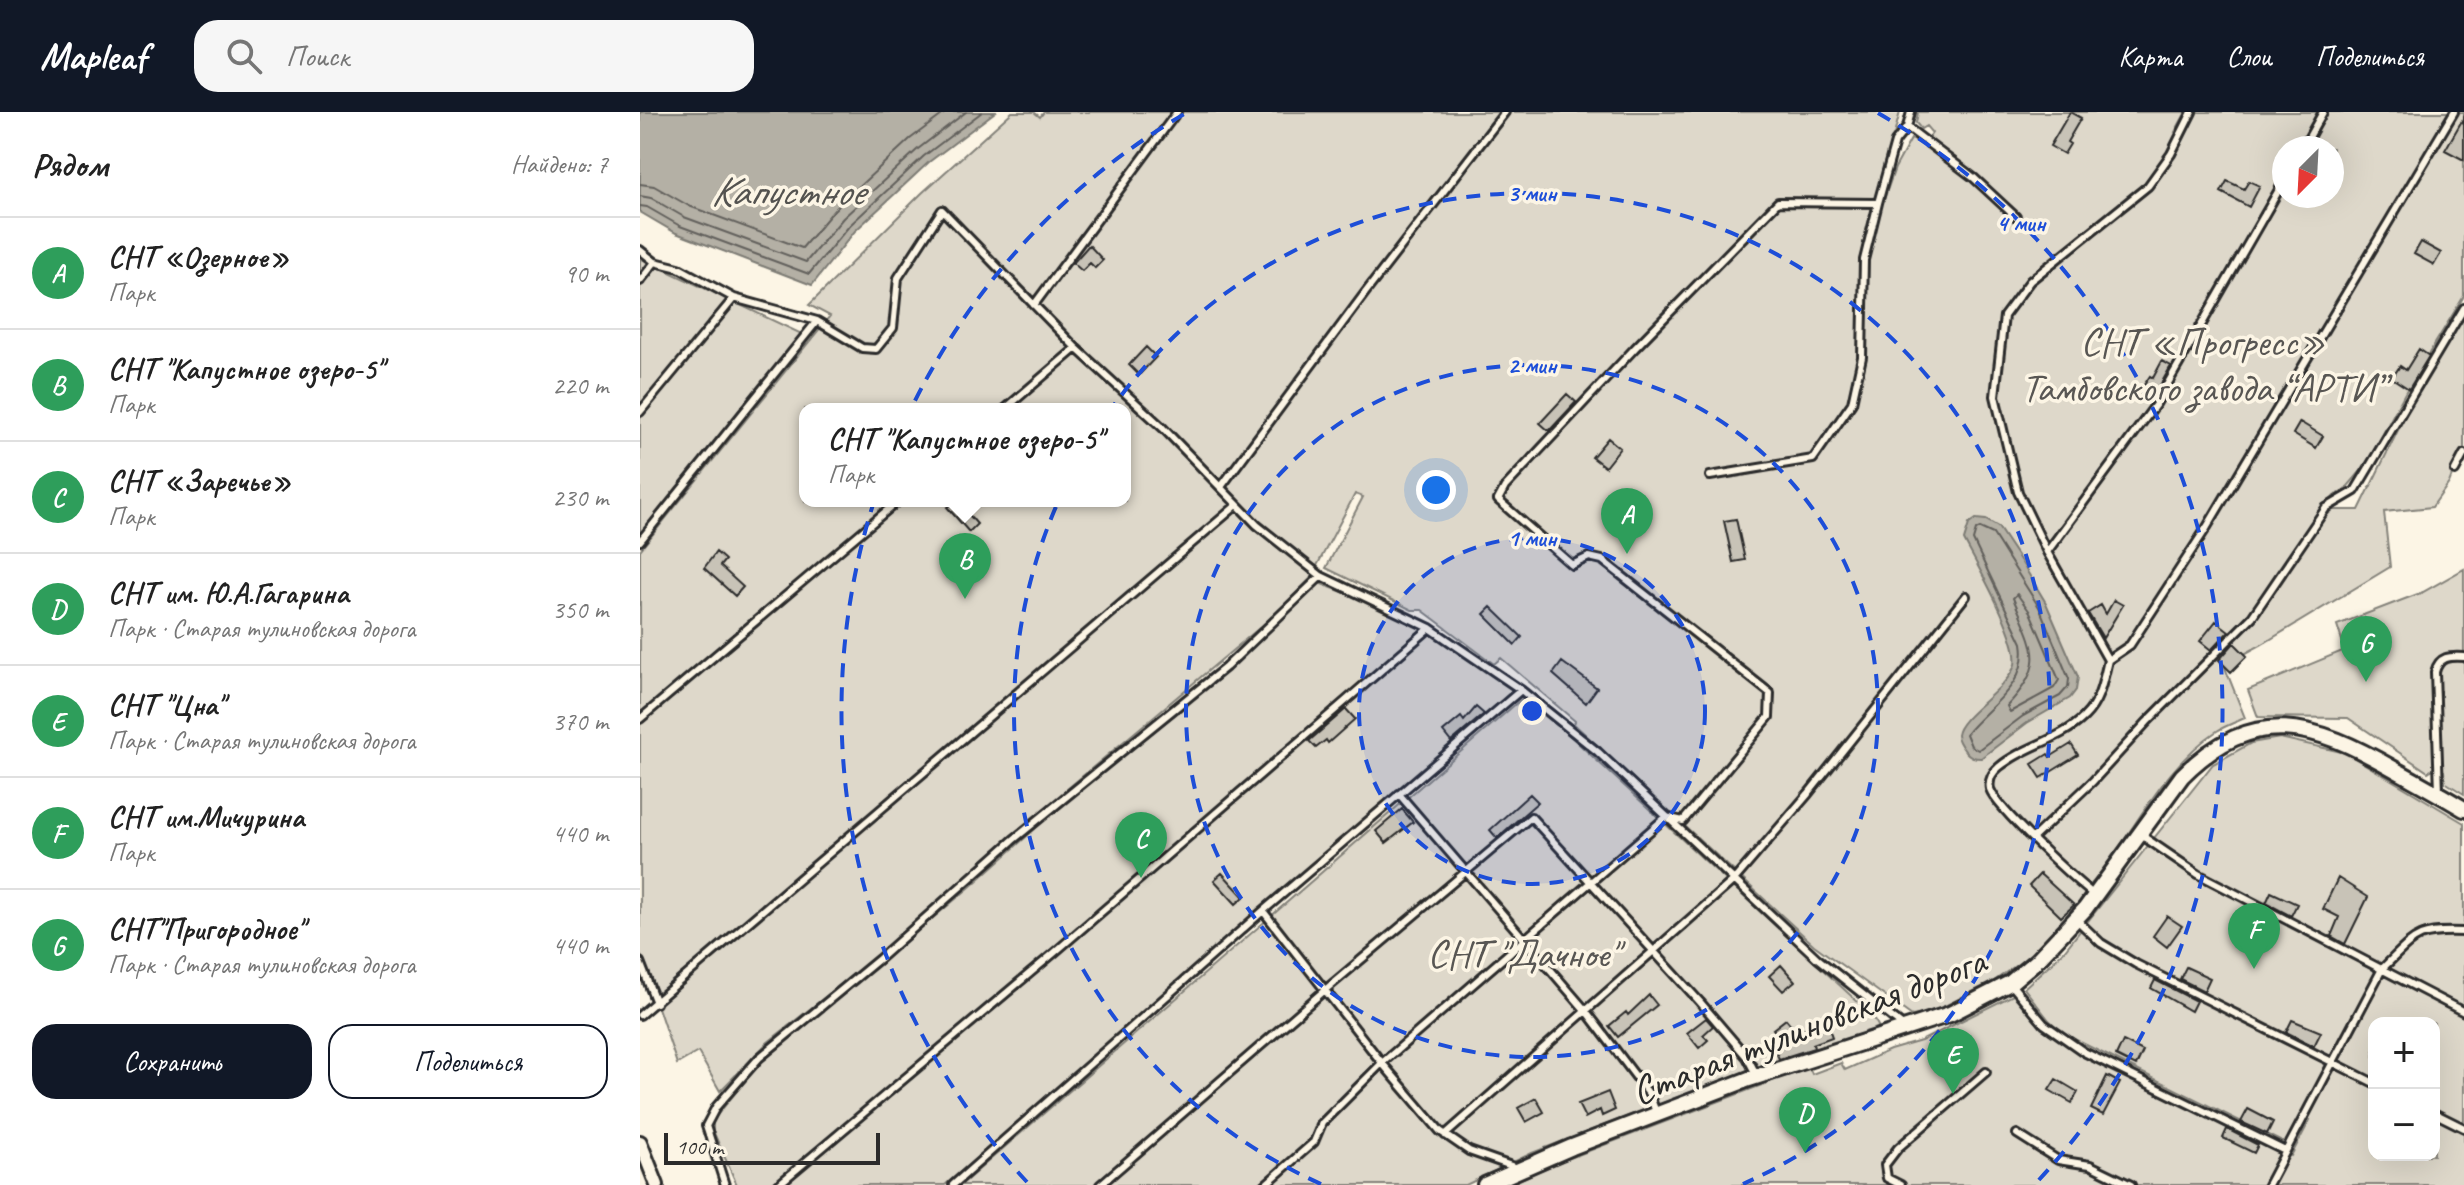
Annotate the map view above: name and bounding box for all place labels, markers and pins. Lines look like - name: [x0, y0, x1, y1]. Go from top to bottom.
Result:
- pin: A: [1601, 488, 1653, 554]
- pin: B: [939, 533, 991, 599]
- pin: G: [2340, 616, 2392, 682]
- centre of rings: [1518, 697, 1546, 725]
- pin: C: [1115, 812, 1167, 878]
- pin: F: [2228, 903, 2280, 969]
- pin: E: [1927, 1028, 1979, 1094]
- pin: D: [1779, 1087, 1831, 1153]

